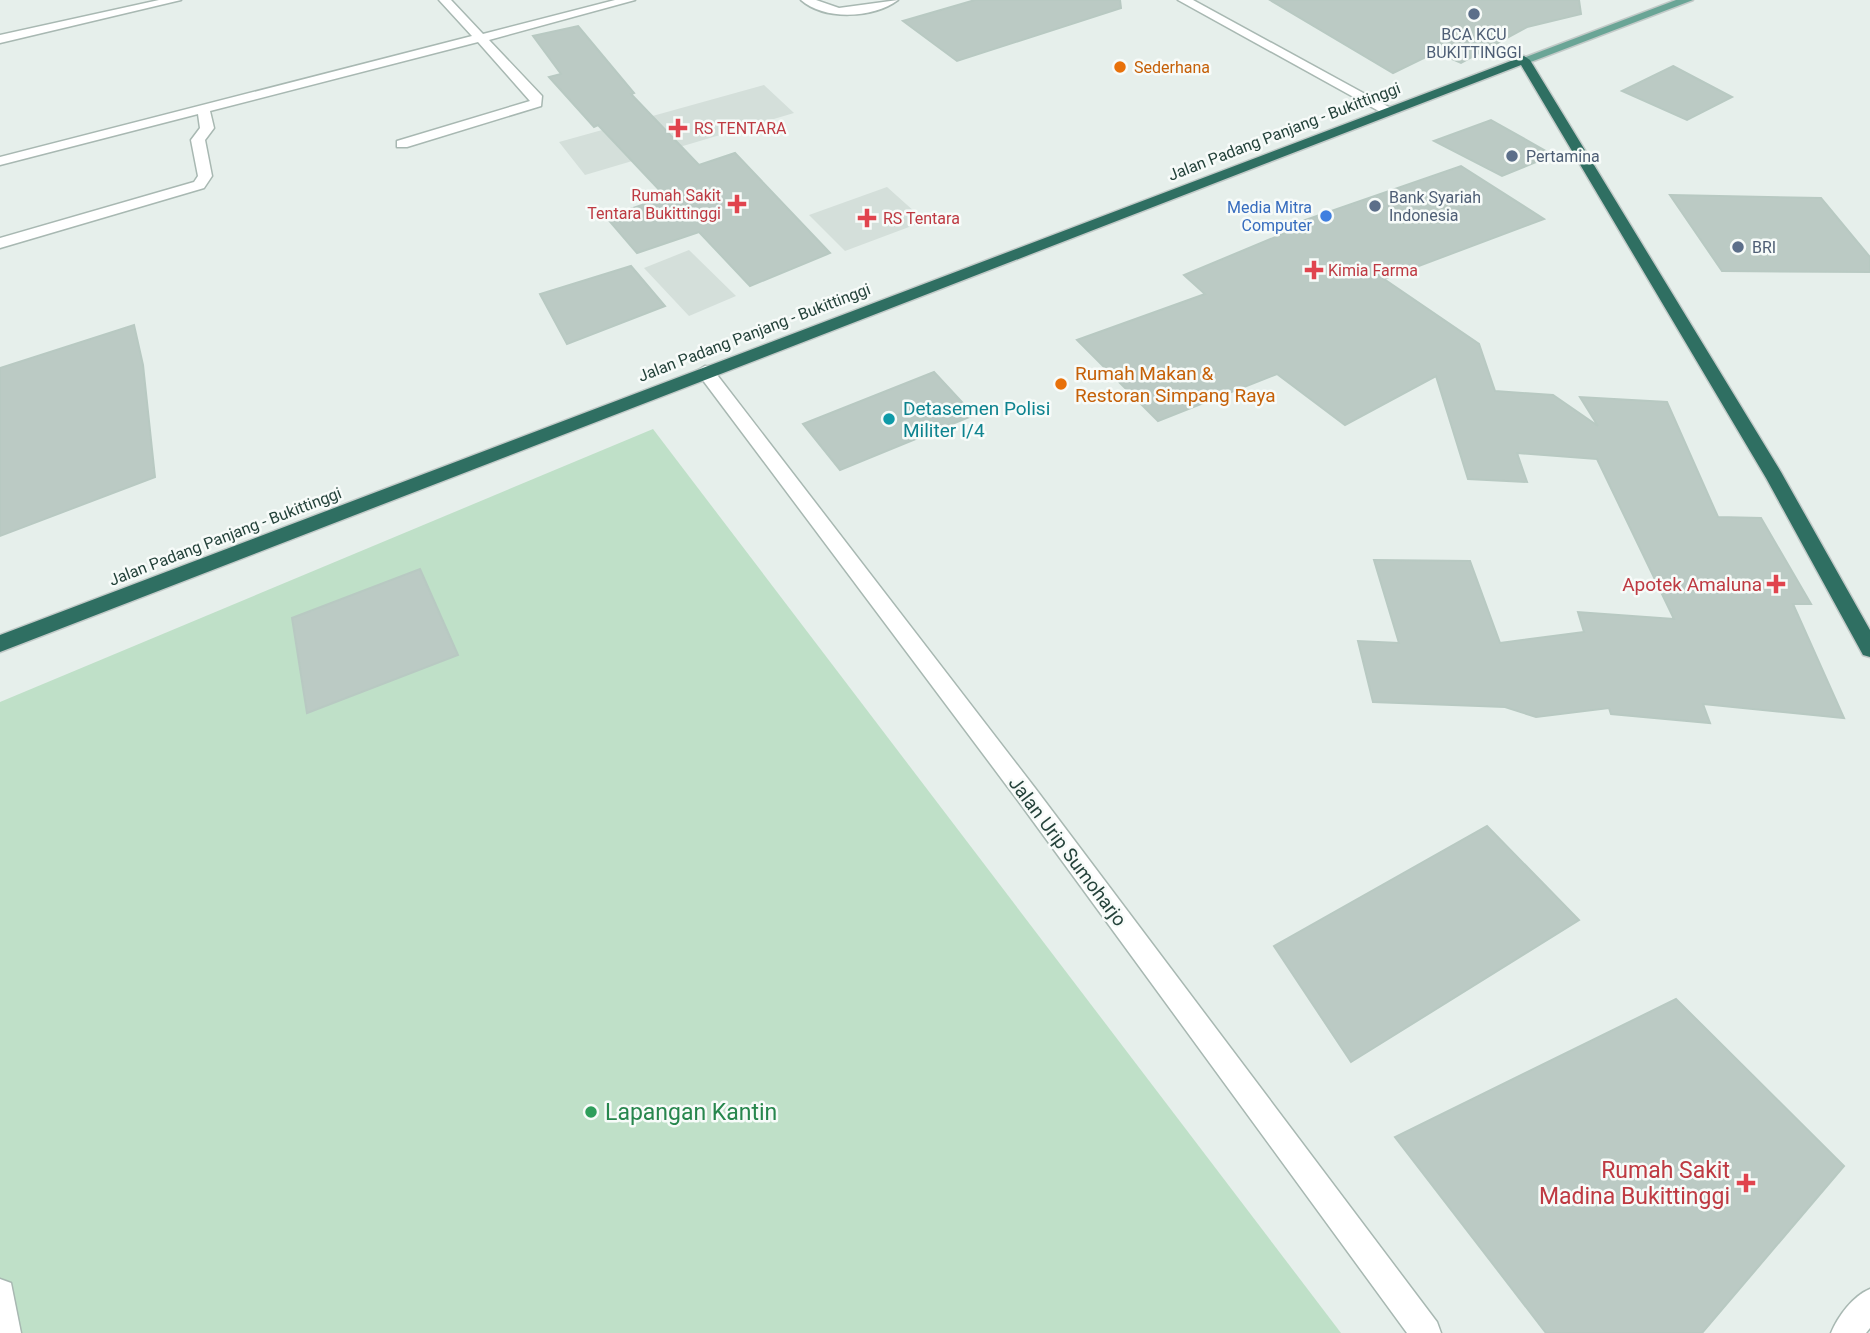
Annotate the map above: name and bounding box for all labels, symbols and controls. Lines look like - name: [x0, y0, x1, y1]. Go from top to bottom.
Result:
- marker: BCA KCU BUKITTINGGI: [1466, 6, 1482, 22]
- place label: BCA KCU BUKITTINGGI: [1426, 25, 1522, 62]
- place label: Sederhana: [1134, 58, 1210, 77]
- marker: Sederhana: [1112, 59, 1128, 75]
- street label: Jalan Padang Panjang - Bukittinggi: [1165, 78, 1403, 185]
- marker: RS TENTARA: [668, 118, 688, 138]
- place label: RS TENTARA: [694, 119, 787, 138]
- place label: Pertamina: [1526, 147, 1600, 166]
- marker: Pertamina: [1504, 148, 1520, 164]
- place label: Rumah Sakit Tentara Bukittinggi: [587, 186, 721, 223]
- place label: Bank Syariah Indonesia: [1389, 188, 1481, 225]
- marker: Rumah Sakit Tentara Bukittinggi: [727, 194, 747, 214]
- place label: Media Mitra Computer: [1227, 198, 1313, 235]
- marker: Bank Syariah Indonesia: [1367, 198, 1383, 214]
- marker: RS Tentara: [857, 208, 877, 228]
- marker: Media Mitra Computer: [1318, 208, 1334, 224]
- place label: RS Tentara: [883, 209, 960, 228]
- place label: BRI: [1752, 238, 1776, 257]
- marker: BRI: [1730, 239, 1746, 255]
- place label: Kimia Farma: [1328, 261, 1418, 280]
- marker: Kimia Farma: [1306, 262, 1322, 278]
- street label: Jalan Padang Panjang - Bukittinggi: [635, 279, 873, 386]
- place label: Rumah Makan & Restoran Simpang Raya: [1075, 362, 1276, 407]
- marker: Rumah Makan & Restoran Simpang Raya: [1053, 376, 1069, 392]
- place label: Detasemen Polisi Militer I/4: [903, 397, 1050, 442]
- marker: Detasemen Polisi Militer I/4: [881, 411, 897, 427]
- street label: Jalan Padang Panjang - Bukittinggi: [106, 483, 344, 590]
- place label: Apotek Amaluna: [1622, 573, 1762, 596]
- marker: Apotek Amaluna: [1768, 576, 1784, 592]
- street label: Jalan Urip Sumoharjo: [1004, 772, 1131, 931]
- place label: Lapangan Kantin: [605, 1099, 777, 1126]
- marker: Lapangan Kantin: [583, 1104, 599, 1120]
- place label: Rumah Sakit Madina Bukittinggi: [1539, 1157, 1730, 1210]
- marker: Rumah Sakit Madina Bukittinggi: [1736, 1173, 1756, 1193]

